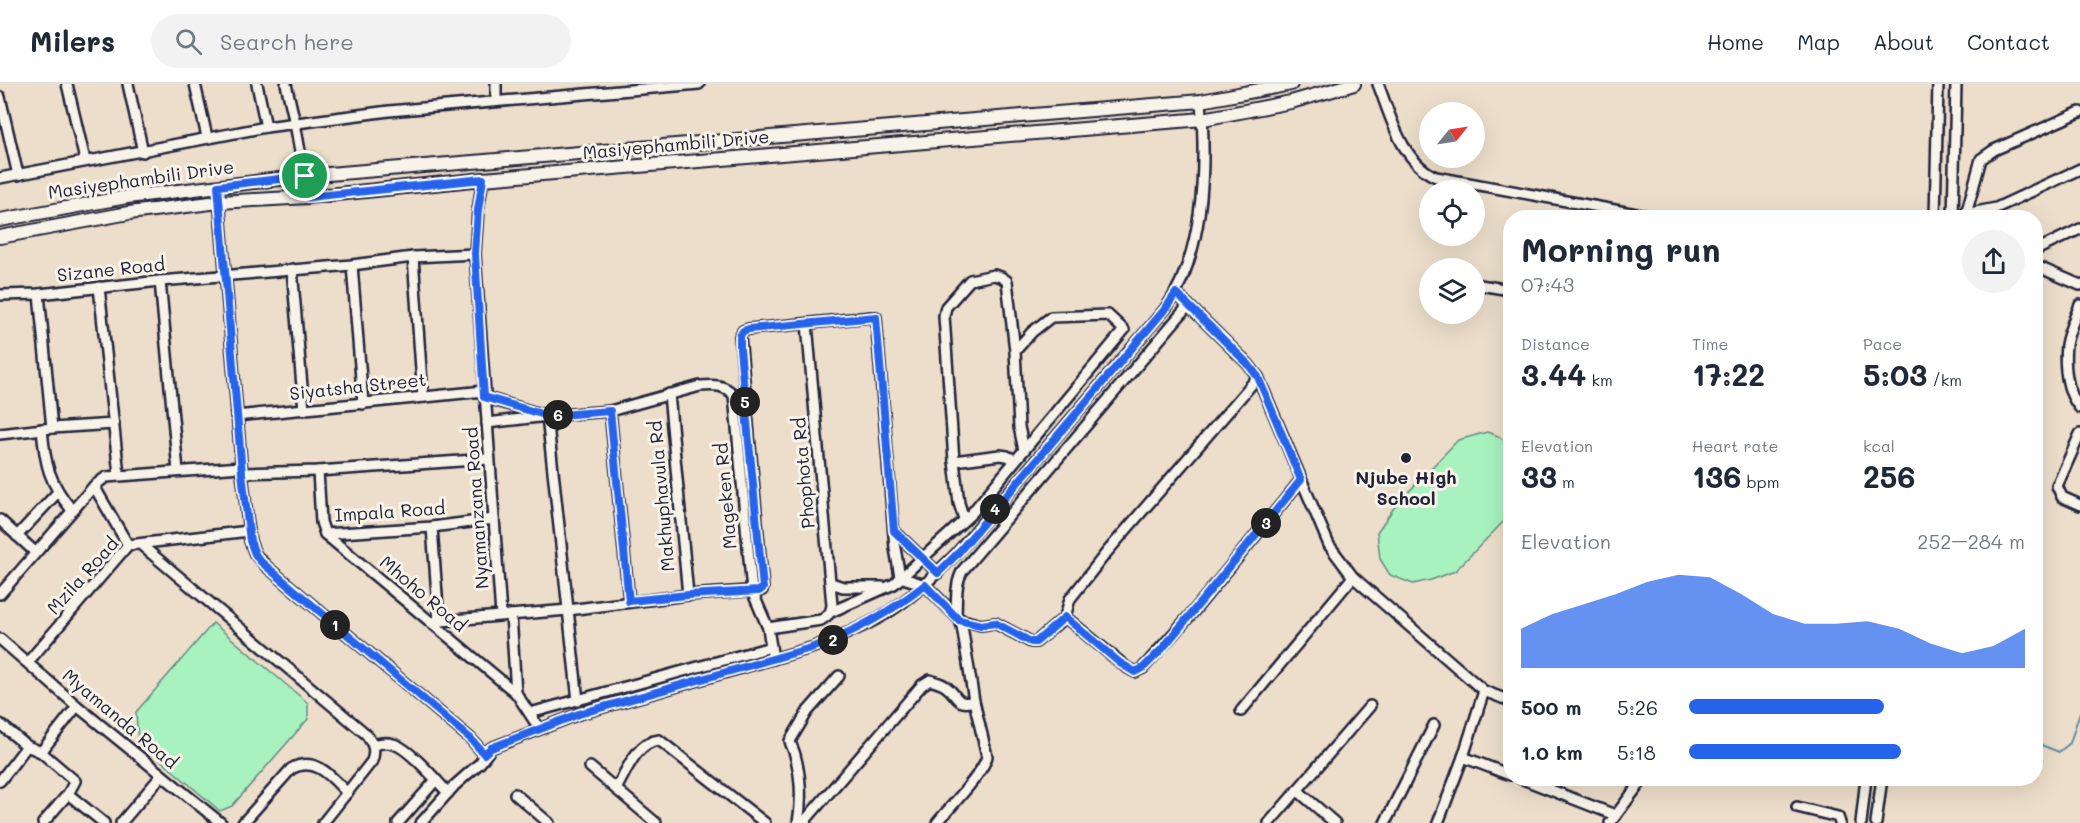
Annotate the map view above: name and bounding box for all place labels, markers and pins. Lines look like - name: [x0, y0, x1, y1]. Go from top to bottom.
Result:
- pin: [279, 150, 330, 201]
- pin: 5: [730, 387, 760, 417]
- pin: 6: [543, 400, 573, 430]
- marker: Njube High School: [1399, 451, 1413, 465]
- place label: Njube High School: [1355, 465, 1457, 510]
- pin: 4: [980, 494, 1010, 524]
- pin: 3: [1251, 508, 1281, 538]
- pin: 1: [320, 610, 350, 640]
- pin: 2: [818, 625, 848, 655]

